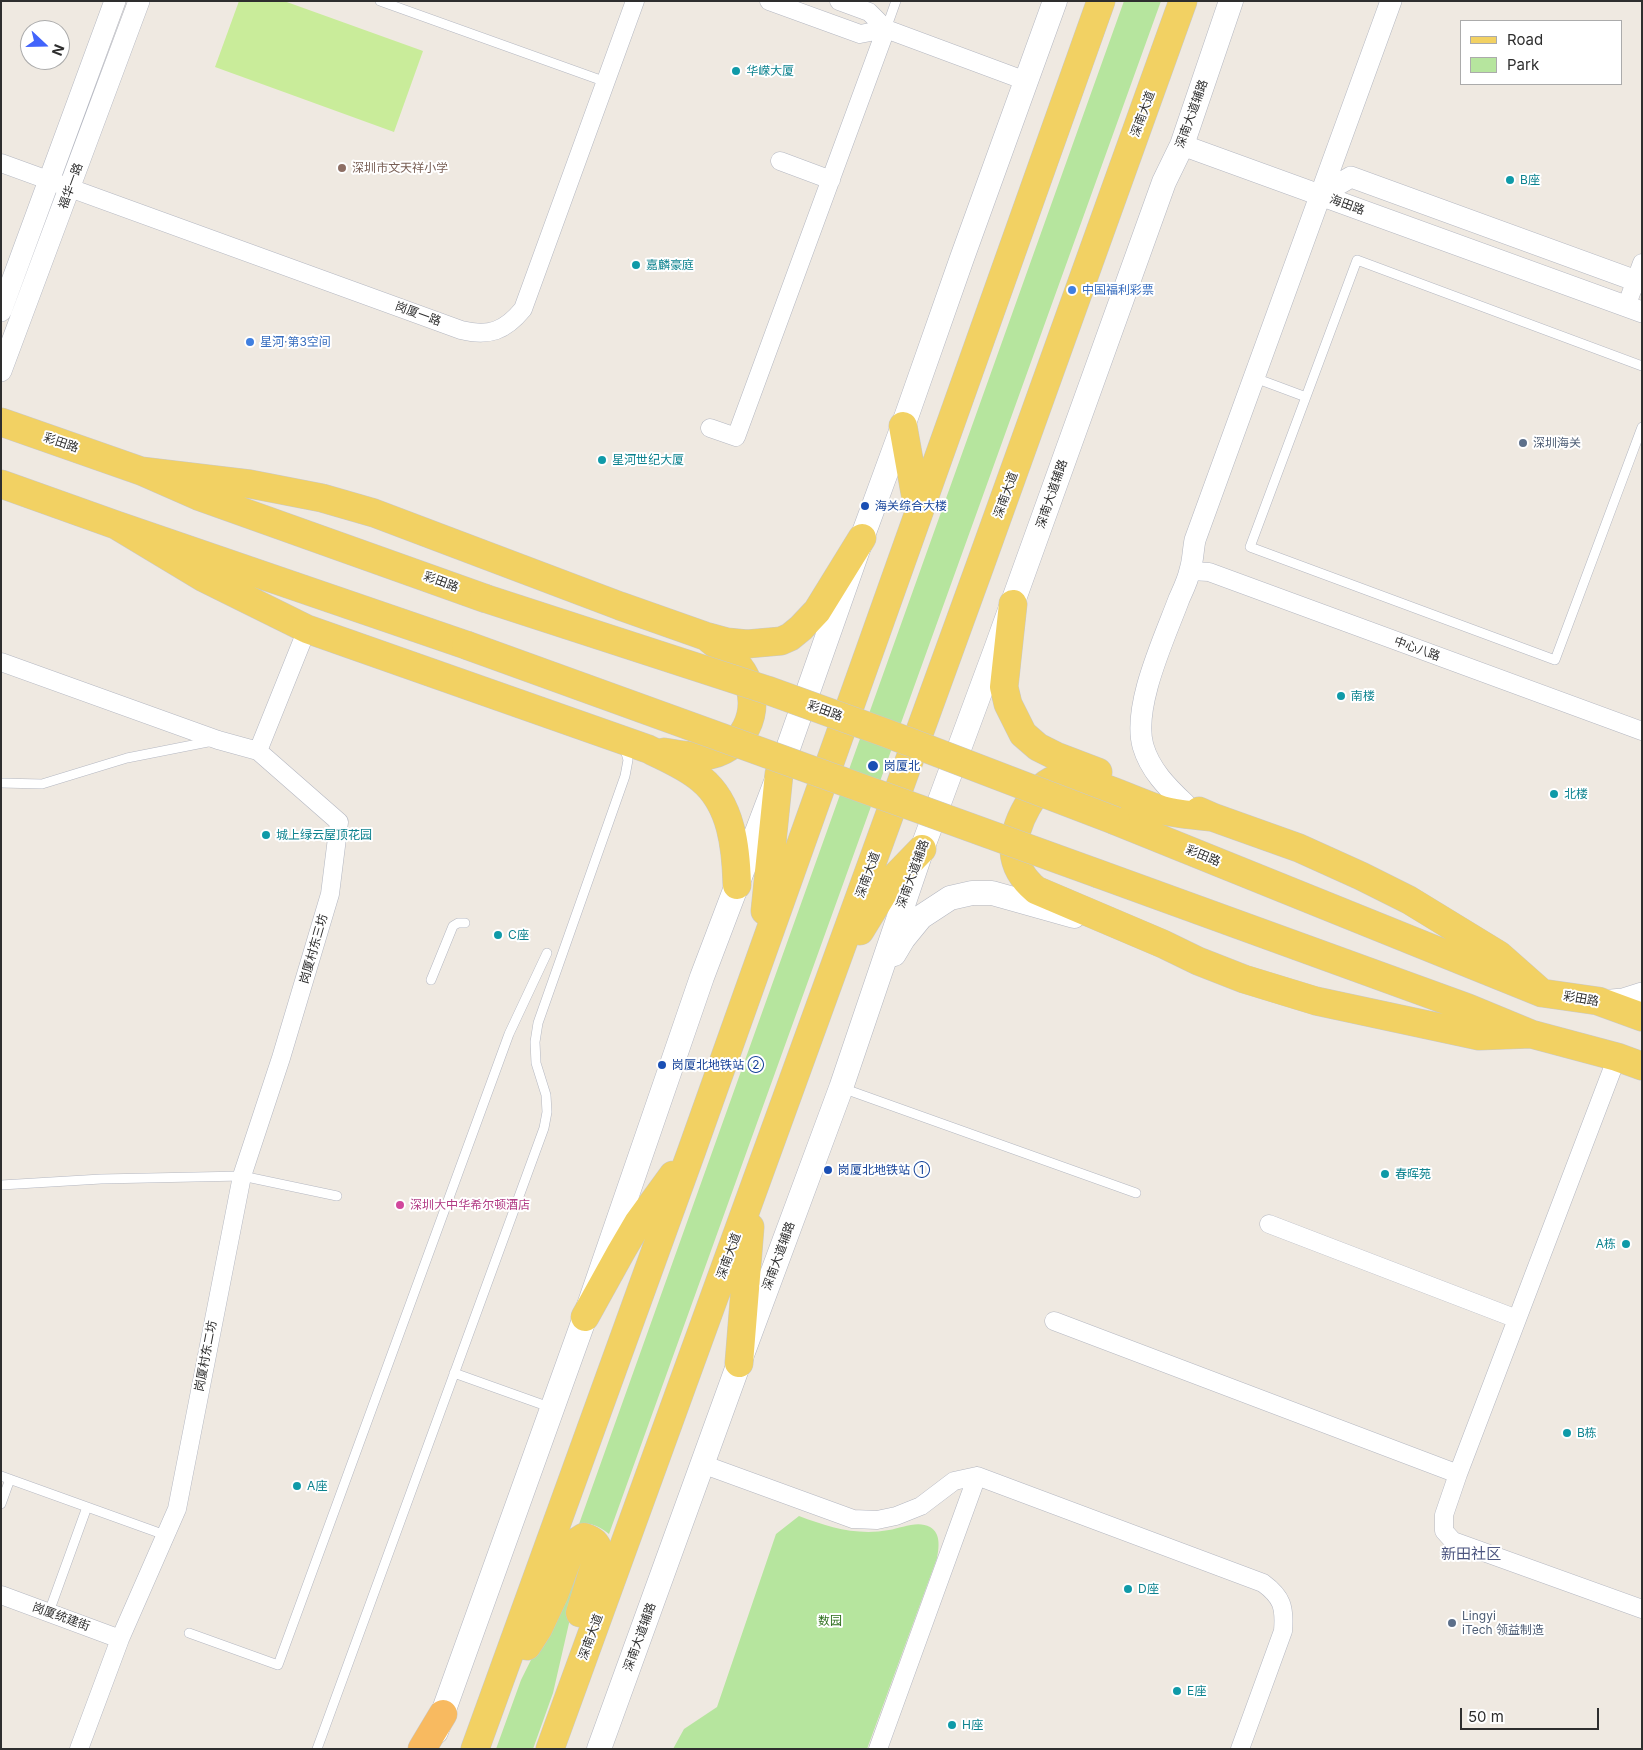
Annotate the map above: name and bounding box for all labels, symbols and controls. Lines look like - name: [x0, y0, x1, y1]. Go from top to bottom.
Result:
- north arrow: [20, 20, 70, 70]
- legend: [1460, 20, 1623, 85]
- text: Road: [1507, 30, 1543, 49]
- text: N: [49, 42, 68, 58]
- text: Park: [1507, 55, 1539, 74]
- place label: 华嵘大厦: [746, 64, 794, 78]
- marker: 华嵘大厦: [730, 65, 742, 77]
- street label: 深南大道辅路: [1173, 78, 1211, 150]
- street label: 深南大道: [1128, 89, 1158, 139]
- street label: 福华一路: [56, 161, 86, 211]
- place label: 深圳市文天祥小学: [352, 161, 448, 175]
- marker: 深圳市文天祥小学: [336, 162, 348, 174]
- place label: B座: [1520, 173, 1540, 187]
- marker: B座: [1504, 174, 1516, 186]
- street label: 海田路: [1328, 192, 1366, 218]
- place label: 嘉麟豪庭: [646, 258, 694, 272]
- marker: 嘉麟豪庭: [630, 259, 642, 271]
- place label: 中国福利彩票: [1082, 283, 1154, 297]
- marker: 中国福利彩票: [1066, 284, 1078, 296]
- street label: 岗厦一路: [393, 299, 443, 329]
- place label: 星河·第3空间: [260, 335, 331, 349]
- marker: 星河·第3空间: [244, 336, 256, 348]
- street label: 彩田路: [42, 430, 80, 456]
- place label: 深圳海关: [1533, 436, 1581, 450]
- marker: 深圳海关: [1517, 437, 1529, 449]
- place label: 星河世纪大厦: [612, 453, 684, 467]
- marker: 星河世纪大厦: [596, 454, 608, 466]
- street label: 深南大道辅路: [1033, 458, 1071, 530]
- street label: 深南大道: [991, 470, 1021, 520]
- place label: 海关综合大楼: [875, 499, 947, 513]
- marker: 海关综合大楼: [859, 500, 871, 512]
- street label: 彩田路: [422, 569, 460, 595]
- street label: 中心八路: [1392, 634, 1442, 664]
- place label: 南楼: [1351, 689, 1375, 703]
- marker: 南楼: [1335, 690, 1347, 702]
- street label: 彩田路: [806, 698, 844, 724]
- marker: 岗厦北: [866, 759, 880, 773]
- place label: 岗厦北: [884, 759, 920, 773]
- place label: 北楼: [1564, 787, 1588, 801]
- marker: 北楼: [1548, 788, 1560, 800]
- place label: 城上绿云屋顶花园: [276, 828, 372, 842]
- marker: 城上绿云屋顶花园: [260, 829, 272, 841]
- street label: 深南大道辅路: [894, 838, 932, 910]
- street label: 彩田路: [1184, 843, 1222, 869]
- street label: 深南大道: [853, 850, 883, 900]
- street label: 岗厦村东三坊: [297, 912, 331, 986]
- place label: C座: [508, 928, 529, 942]
- marker: C座: [492, 929, 504, 941]
- street label: 彩田路: [1562, 989, 1600, 1009]
- place label: 岗厦北地铁站 ②: [672, 1058, 764, 1072]
- marker: 岗厦北地铁站 ②: [656, 1059, 668, 1071]
- place label: 岗厦北地铁站 ①: [838, 1163, 930, 1177]
- marker: 岗厦北地铁站 ①: [822, 1164, 834, 1176]
- place label: 春晖苑: [1395, 1167, 1431, 1181]
- marker: 春晖苑: [1379, 1168, 1391, 1180]
- place label: 深圳大中华希尔顿酒店: [410, 1198, 530, 1212]
- marker: 深圳大中华希尔顿酒店: [394, 1199, 406, 1211]
- street label: 深南大道辅路: [760, 1220, 798, 1292]
- street label: 深南大道: [714, 1231, 744, 1281]
- place label: A栋: [1596, 1237, 1616, 1251]
- marker: A栋: [1620, 1238, 1632, 1250]
- street label: 岗厦村东二坊: [192, 1319, 220, 1393]
- place label: B栋: [1577, 1426, 1597, 1440]
- marker: B栋: [1561, 1427, 1573, 1439]
- place label: A座: [307, 1479, 327, 1493]
- marker: A座: [291, 1480, 303, 1492]
- district label: 新田社区: [1441, 1545, 1501, 1563]
- place label: D座: [1138, 1582, 1159, 1596]
- marker: D座: [1122, 1583, 1134, 1595]
- street label: 岗厦统建街: [30, 1600, 92, 1634]
- street label: 深南大道辅路: [621, 1601, 659, 1673]
- place label: Lingyi iTech 领益制造: [1462, 1609, 1544, 1637]
- street label: 深南大道: [576, 1612, 606, 1662]
- park label: 数园: [818, 1614, 842, 1628]
- marker: Lingyi iTech 领益制造: [1446, 1617, 1458, 1629]
- place label: E座: [1187, 1684, 1206, 1698]
- marker: E座: [1171, 1685, 1183, 1697]
- scale bar: [1463, 1698, 1602, 1730]
- text: 50 m: [1468, 1707, 1504, 1726]
- place label: H座: [962, 1718, 983, 1732]
- marker: H座: [946, 1719, 958, 1731]

